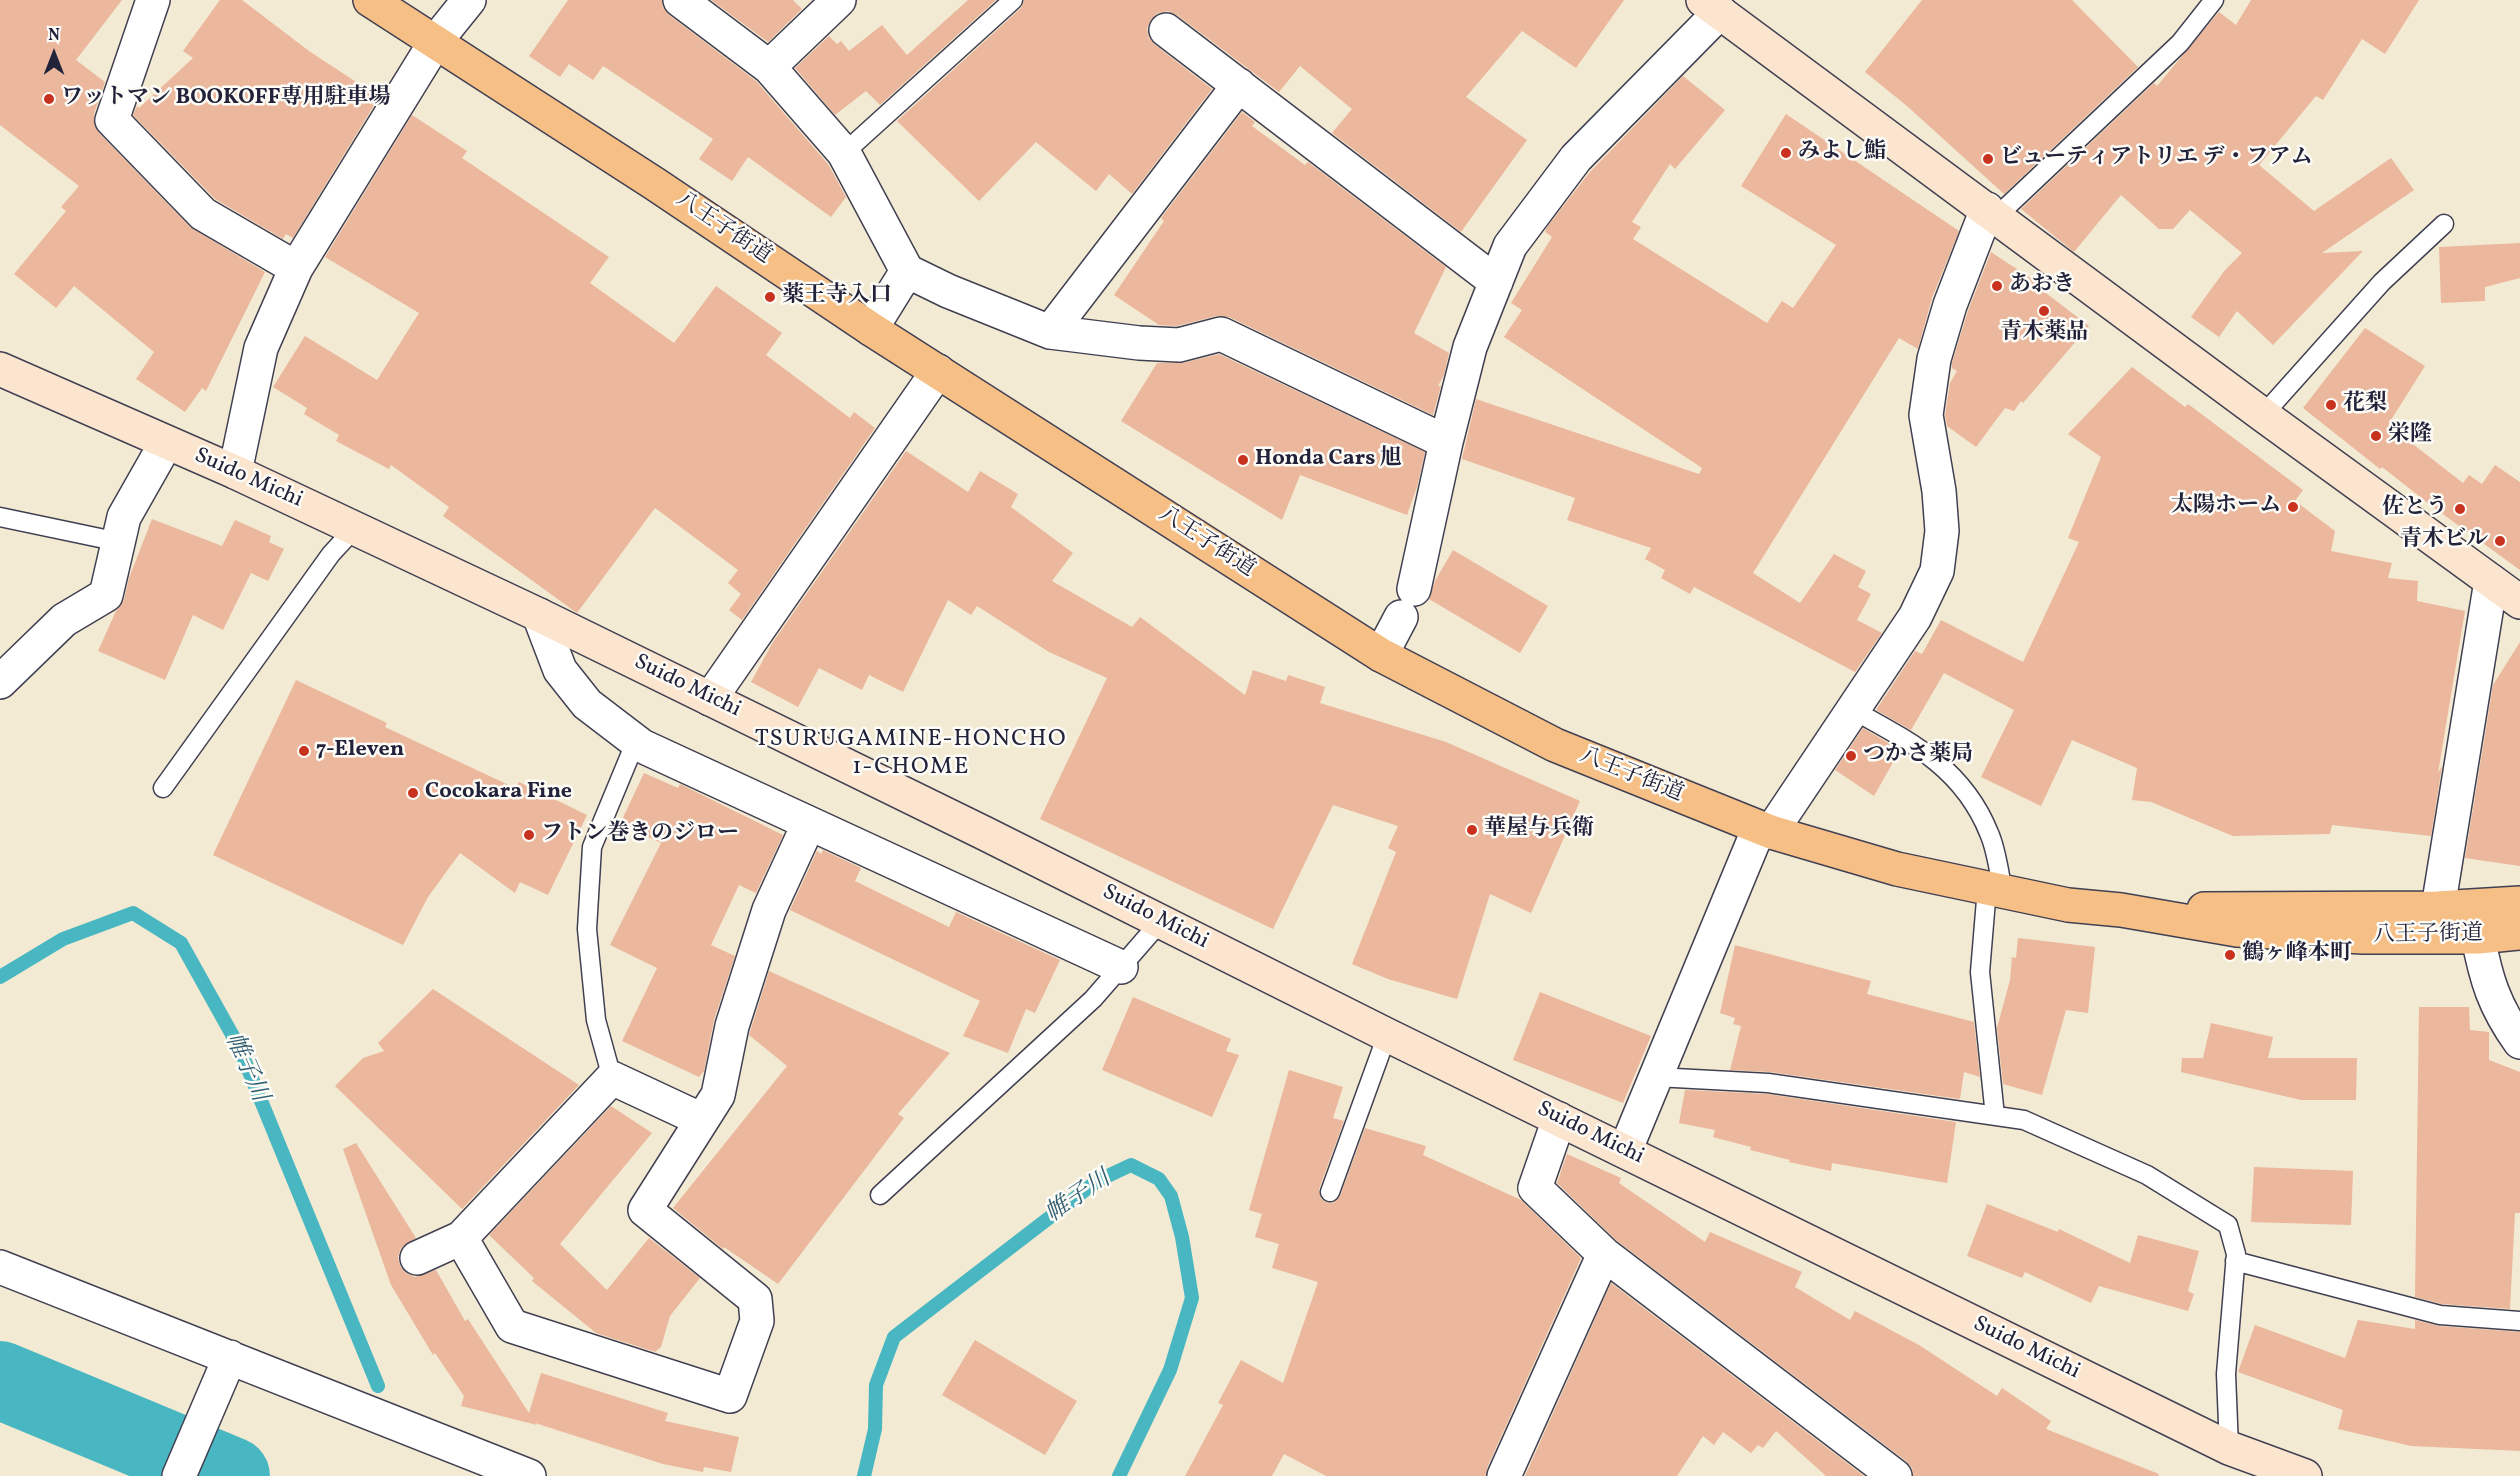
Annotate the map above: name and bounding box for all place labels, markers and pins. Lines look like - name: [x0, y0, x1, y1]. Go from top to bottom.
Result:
- place label: ワットマン BOOKOFF専用駐車場: [61, 86, 391, 112]
- marker: ワットマン BOOKOFF専用駐車場: [42, 92, 56, 106]
- place label: みよし鮨: [1798, 140, 1886, 166]
- marker: みよし鮨: [1779, 146, 1793, 160]
- place label: ビューティアトリエ デ・フアム: [2000, 146, 2312, 172]
- marker: ビューティアトリエ デ・フアム: [1981, 152, 1995, 166]
- place label: あおき: [2009, 273, 2075, 299]
- marker: あおき: [1990, 279, 2004, 293]
- place label: 薬王寺入口: [782, 284, 892, 310]
- marker: 薬王寺入口: [763, 290, 777, 304]
- marker: 青木薬品: [2037, 304, 2051, 318]
- place label: 青木薬品: [2000, 321, 2088, 347]
- place label: 花梨: [2343, 392, 2387, 418]
- marker: 花梨: [2324, 398, 2338, 412]
- place label: 栄隆: [2388, 423, 2432, 449]
- marker: 栄隆: [2369, 429, 2383, 443]
- place label: Honda Cars 旭: [1255, 447, 1402, 473]
- marker: Honda Cars 旭: [1236, 453, 1250, 467]
- place label: 太陽ホーム: [2171, 494, 2281, 520]
- place label: 佐とう: [2382, 496, 2448, 522]
- marker: 太陽ホーム: [2286, 500, 2300, 514]
- marker: 佐とう: [2453, 502, 2467, 516]
- place label: 青木ビル: [2400, 528, 2488, 554]
- marker: 青木ビル: [2493, 534, 2507, 548]
- place label: 7-Eleven: [316, 738, 404, 764]
- place label: つかさ薬局: [1863, 743, 1973, 769]
- marker: 7-Eleven: [297, 744, 311, 758]
- marker: つかさ薬局: [1844, 749, 1858, 763]
- place label: Cocokara Fine: [425, 780, 572, 806]
- marker: Cocokara Fine: [406, 786, 420, 800]
- place label: 華屋与兵衛: [1484, 817, 1594, 843]
- place label: フトン巻きのジロー: [541, 822, 739, 848]
- marker: 華屋与兵衛: [1465, 823, 1479, 837]
- marker: フトン巻きのジロー: [522, 828, 536, 842]
- place label: 鶴ヶ峰本町: [2242, 942, 2352, 968]
- marker: 鶴ヶ峰本町: [2223, 948, 2237, 962]

